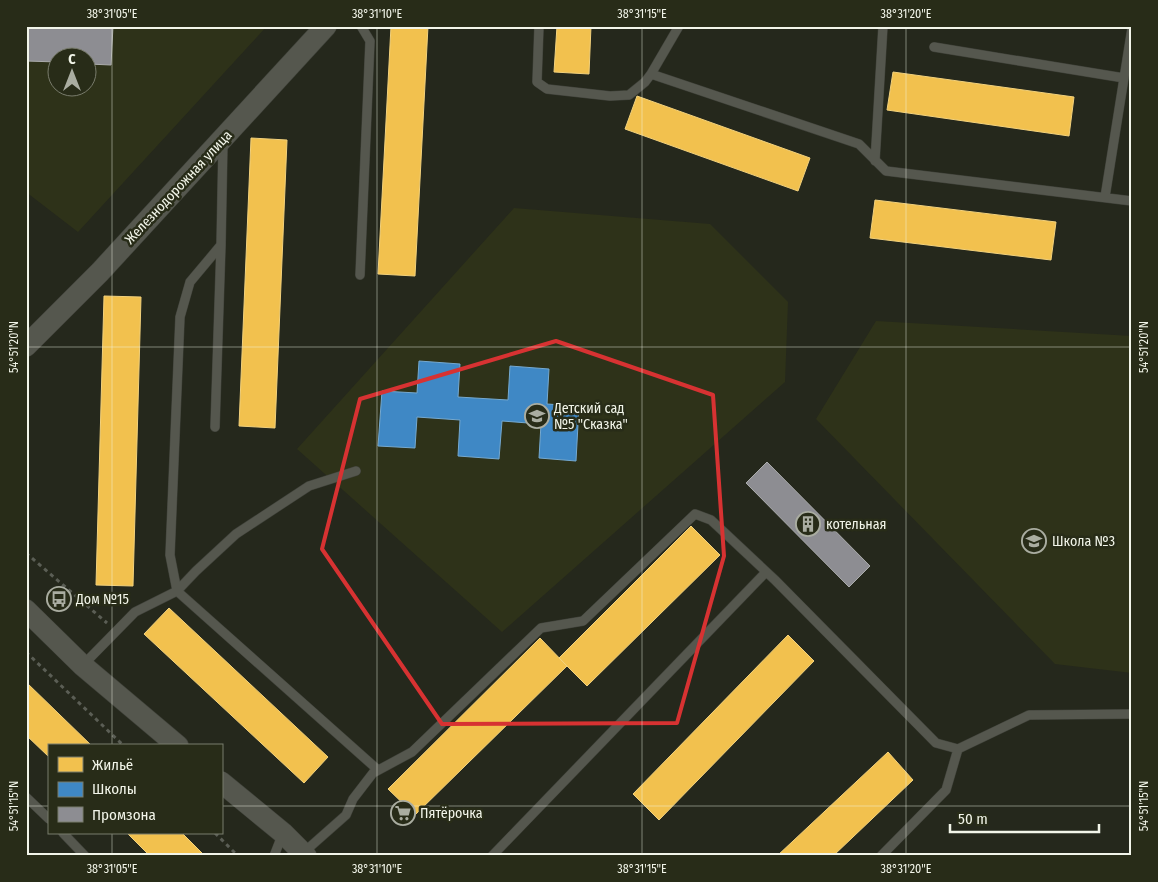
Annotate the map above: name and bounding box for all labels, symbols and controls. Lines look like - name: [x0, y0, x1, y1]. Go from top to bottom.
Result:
- text: 38°31'05"E: [87, 7, 138, 21]
- text: 38°31'10"E: [352, 7, 402, 21]
- text: 38°31'15"E: [617, 7, 667, 21]
- text: 38°31'20"E: [881, 7, 932, 21]
- north arrow: [48, 48, 98, 98]
- text: С: [68, 51, 76, 68]
- street label: Железнодорожная улица: [121, 127, 236, 248]
- text: 54°51'20"N: [7, 321, 21, 373]
- text: 54°51'20"N: [1137, 321, 1151, 373]
- place label: Детский сад №5 "Сказка": [553, 400, 628, 433]
- school or university icon: Детский сад №5 "Сказка": [524, 403, 550, 429]
- building icon: котельная: [795, 511, 821, 537]
- place label: котельная: [826, 516, 887, 533]
- school or university icon: Школа №3: [1021, 528, 1047, 554]
- place label: Школа №3: [1052, 533, 1115, 550]
- bus stop icon: Дом №15: [46, 586, 72, 612]
- place label: Дом №15: [75, 591, 129, 608]
- legend: [48, 744, 222, 834]
- text: Жильё: [92, 756, 133, 774]
- text: Школы: [92, 780, 137, 798]
- text: 54°51'15"N: [7, 781, 21, 831]
- text: 54°51'15"N: [1137, 781, 1151, 831]
- supermarket icon: Пятёрочка: [390, 800, 416, 826]
- scale bar: [950, 802, 1099, 834]
- place label: Пятёрочка: [420, 805, 483, 822]
- text: Промзона: [92, 806, 156, 824]
- text: 50 m: [958, 810, 988, 828]
- text: 38°31'05"E: [87, 862, 138, 876]
- text: 38°31'10"E: [352, 862, 402, 876]
- text: 38°31'15"E: [617, 862, 667, 876]
- text: 38°31'20"E: [881, 862, 932, 876]

